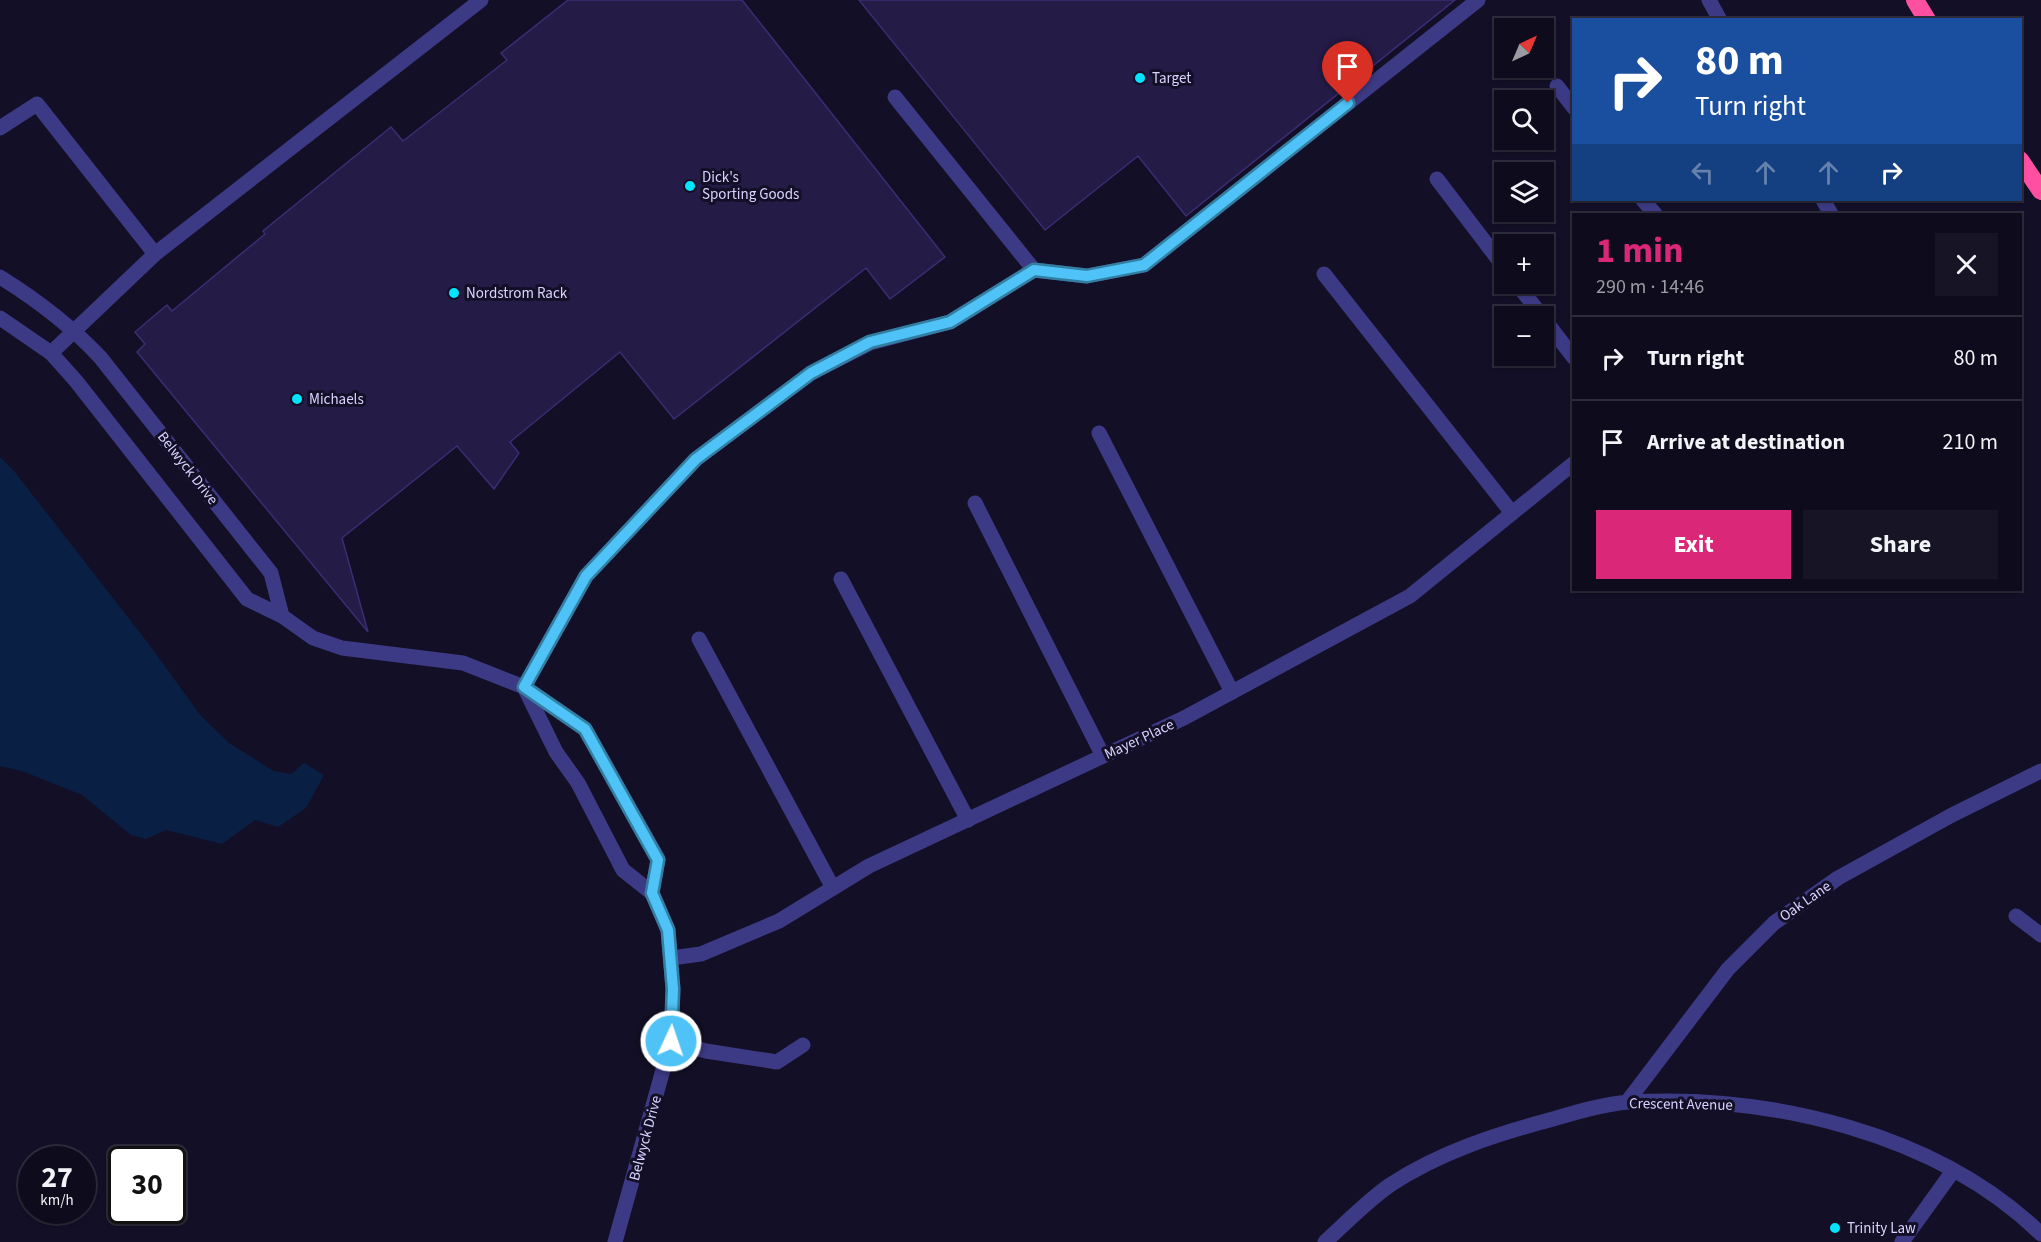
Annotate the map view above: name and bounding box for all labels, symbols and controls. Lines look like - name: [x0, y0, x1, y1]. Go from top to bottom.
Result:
- north arrow: [1494, 18, 1554, 78]
- map controls: [1494, 18, 1554, 366]
- text: 80 m: [1695, 31, 1784, 91]
- pin: [1322, 41, 1373, 103]
- icon: right: [1596, 42, 1674, 120]
- icon: arrive: [1331, 50, 1364, 83]
- place label: Target: [1152, 68, 1191, 89]
- marker: Target: [1133, 71, 1147, 85]
- text: Turn right: [1695, 87, 1806, 126]
- button: search: [1494, 90, 1554, 150]
- icon: left: [1686, 156, 1719, 189]
- icon: ahead: [1749, 156, 1782, 189]
- icon: ahead: [1812, 156, 1845, 189]
- icon: right: [1875, 156, 1908, 189]
- button: layers: [1494, 162, 1554, 222]
- place label: Dick's Sporting Goods: [702, 167, 799, 205]
- marker: Dick's Sporting Goods: [683, 179, 697, 193]
- text: 1 min: [1596, 225, 1684, 276]
- button: close: [1935, 233, 1998, 296]
- button: +: [1494, 234, 1554, 294]
- text: 290 m · 14:46: [1596, 273, 1704, 301]
- place label: Nordstrom Rack: [466, 283, 568, 304]
- marker: Nordstrom Rack: [447, 286, 461, 300]
- button: −: [1494, 306, 1554, 366]
- icon: right: [1596, 342, 1629, 375]
- text: Turn right: [1647, 342, 1744, 374]
- text: 80 m: [1953, 342, 1998, 374]
- place label: Michaels: [309, 389, 364, 410]
- marker: Michaels: [290, 392, 304, 406]
- icon: arrive: [1596, 426, 1629, 459]
- text: Arrive at destination: [1647, 426, 1845, 458]
- text: 210 m: [1943, 426, 1998, 458]
- street label: Belwyck Drive: [152, 427, 223, 509]
- button: Exit: [1596, 510, 1791, 579]
- button: Share: [1803, 510, 1998, 579]
- street label: Mayer Place: [1101, 714, 1178, 765]
- street label: Oak Lane: [1775, 876, 1835, 927]
- position arrow: [639, 1009, 703, 1073]
- street label: Belwyck Drive: [624, 1093, 667, 1183]
- street label: Crescent Avenue: [1629, 1093, 1733, 1116]
- speed limit sign: 30: [108, 1146, 186, 1224]
- text: 27: [41, 1156, 73, 1199]
- text: km/h: [40, 1190, 74, 1211]
- place label: Trinity Law: [1847, 1218, 1916, 1239]
- marker: Trinity Law: [1828, 1221, 1842, 1235]

